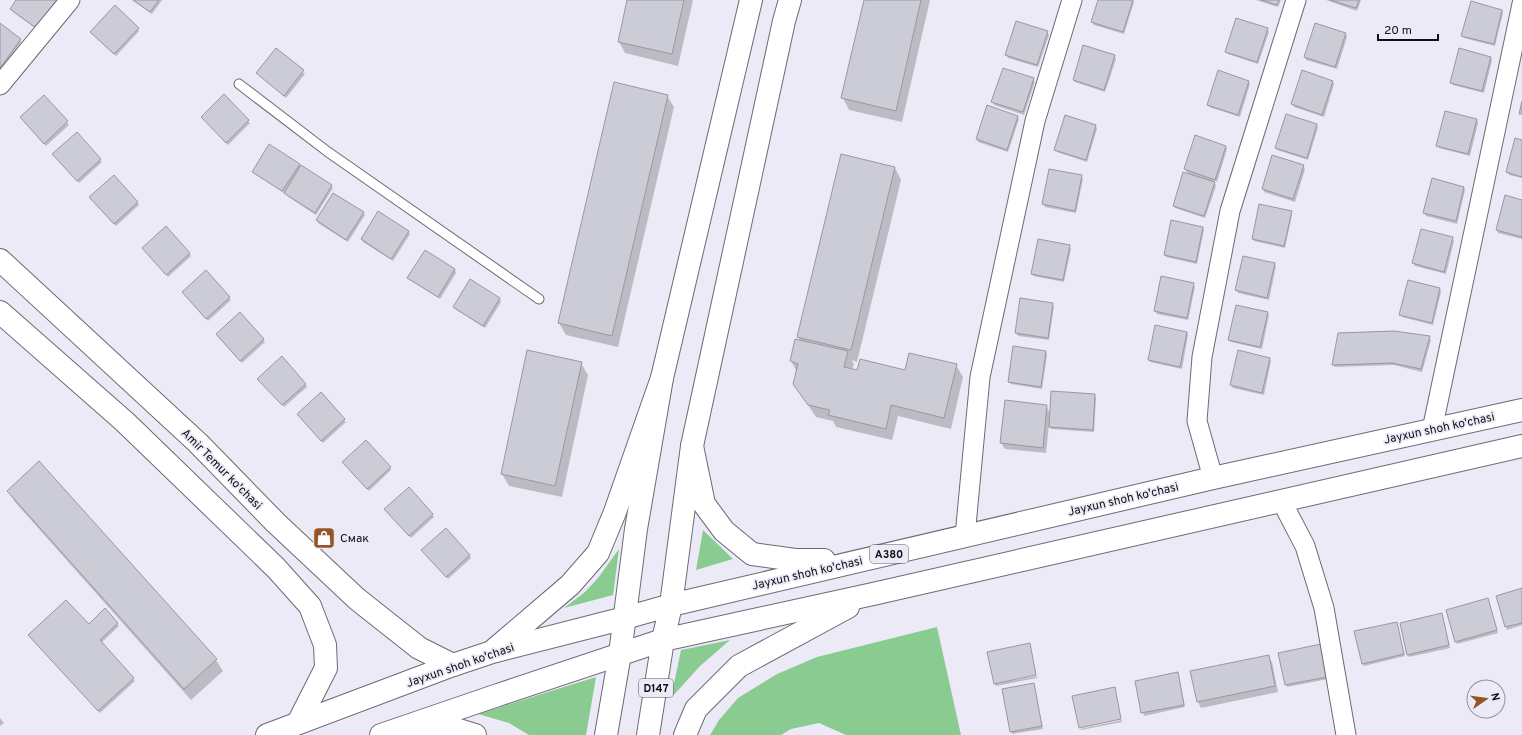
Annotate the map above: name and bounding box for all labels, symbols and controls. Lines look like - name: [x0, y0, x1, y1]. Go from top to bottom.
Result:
- scale bar: [1378, 16, 1438, 42]
- text: 20 m: [1384, 23, 1412, 39]
- street label: Jayxun shoh ko'chasi: [1382, 409, 1496, 449]
- street label: Amir Temur ko'chasi: [177, 426, 265, 514]
- street label: Jayxun shoh ko'chasi: [1066, 479, 1180, 521]
- shop icon: Смак: [311, 525, 337, 551]
- place label: Смак: [340, 531, 369, 547]
- road number: A380: [870, 545, 908, 563]
- street label: Jayxun shoh ko'chasi: [750, 553, 864, 595]
- street label: Jayxun shoh ko'chasi: [404, 640, 517, 692]
- road number: D147: [639, 679, 673, 697]
- north arrow: [1466, 679, 1506, 719]
- text: N: [1487, 692, 1502, 702]

